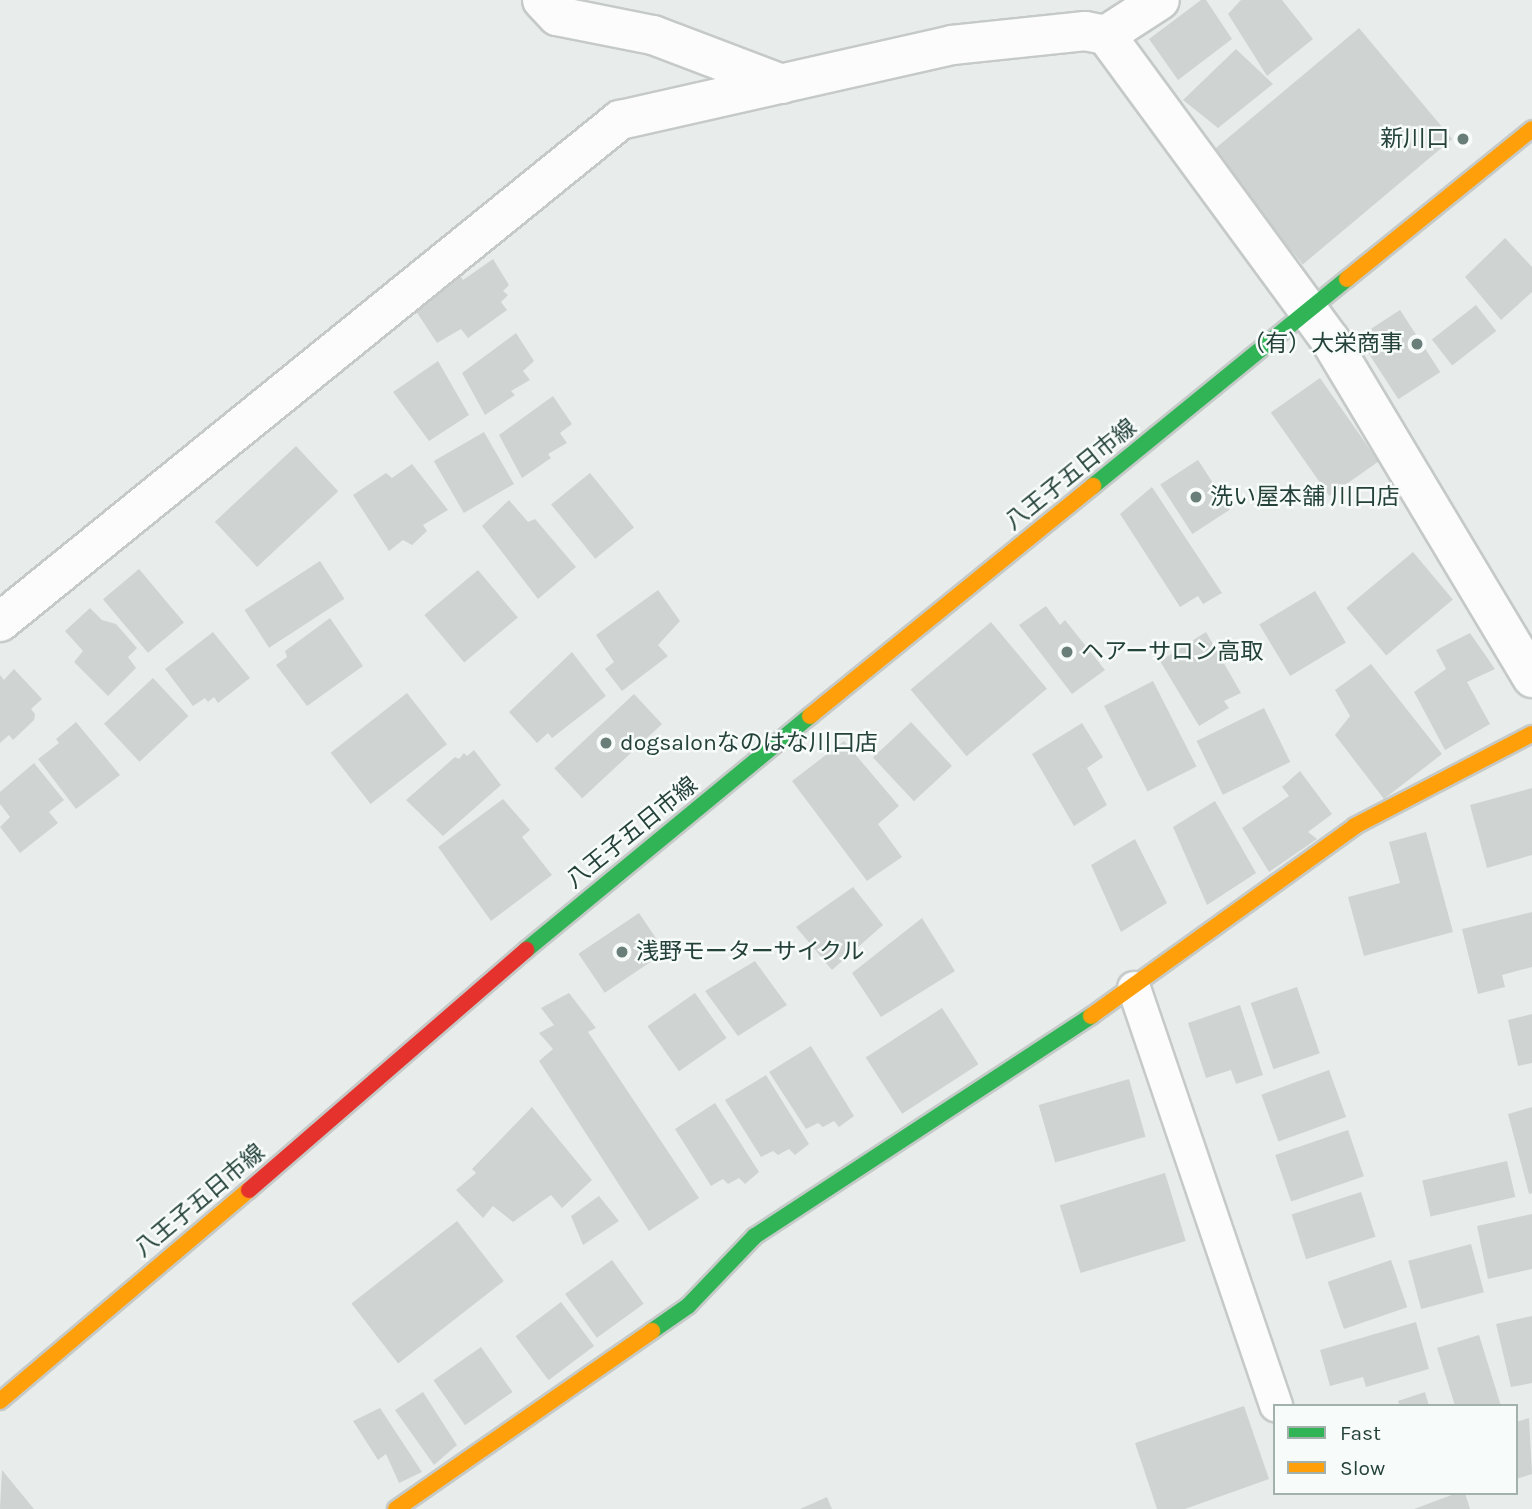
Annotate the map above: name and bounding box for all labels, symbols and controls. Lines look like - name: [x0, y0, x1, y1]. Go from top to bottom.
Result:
- place label: 新川口: [1380, 125, 1449, 153]
- marker: 新川口: [1455, 131, 1471, 147]
- place label: （有）大栄商事: [1242, 330, 1403, 358]
- marker: （有）大栄商事: [1409, 336, 1425, 352]
- street label: 八王子五日市線: [1000, 414, 1142, 536]
- place label: 洗い屋本舗 川口店: [1210, 483, 1399, 511]
- marker: 洗い屋本舗 川口店: [1188, 489, 1204, 505]
- place label: ヘアーサロン高取: [1081, 638, 1264, 666]
- marker: ヘアーサロン高取: [1059, 644, 1075, 660]
- place label: dogsalonなのはな川口店: [620, 729, 878, 757]
- marker: dogsalonなのはな川口店: [598, 735, 614, 751]
- street label: 八王子五日市線: [561, 772, 703, 894]
- place label: 浅野モーターサイクル: [636, 938, 866, 966]
- marker: 浅野モーターサイクル: [614, 944, 630, 960]
- street label: 八王子五日市線: [129, 1139, 271, 1263]
- legend: [1273, 1404, 1518, 1495]
- text: Fast: [1340, 1421, 1381, 1445]
- text: Slow: [1340, 1456, 1385, 1480]

